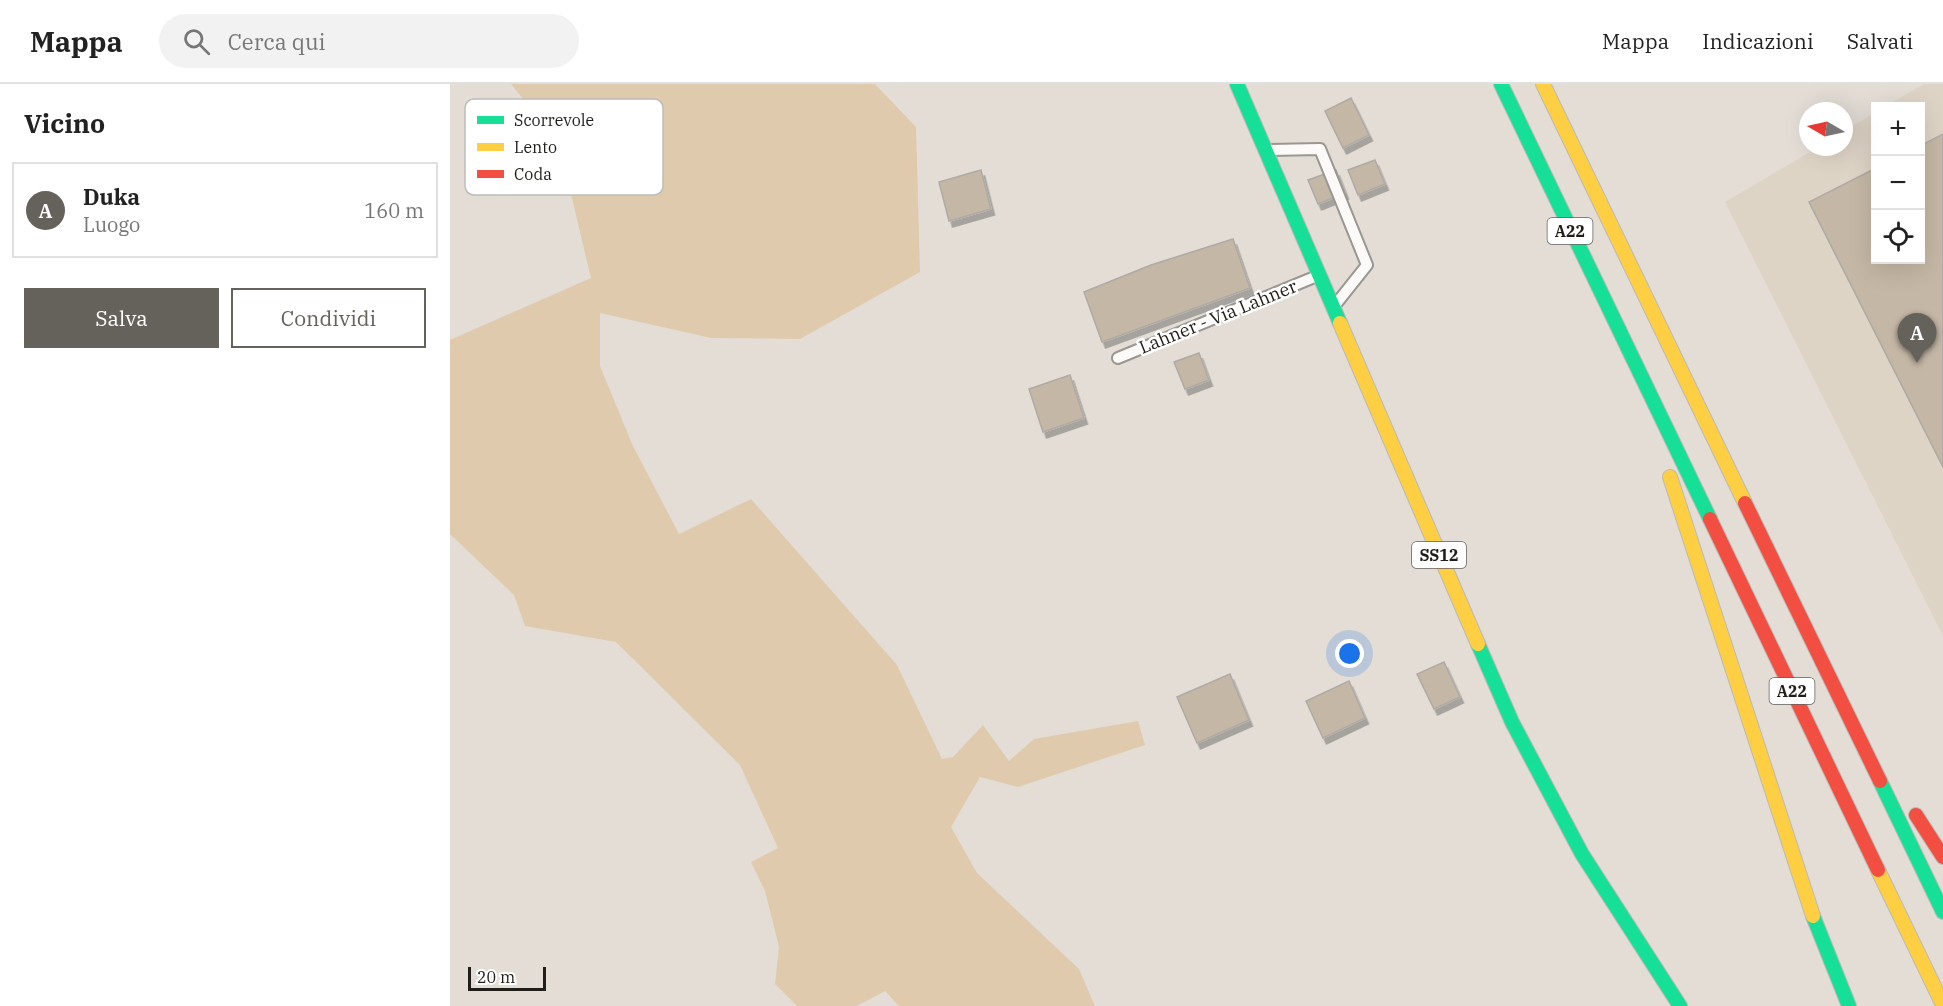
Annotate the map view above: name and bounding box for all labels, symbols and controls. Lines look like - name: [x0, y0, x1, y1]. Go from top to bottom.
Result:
- search box: [159, 14, 579, 68]
- text: Mappa: [30, 23, 123, 60]
- icon: search: [180, 25, 213, 58]
- text: Cerca qui: [228, 27, 326, 56]
- text: Mappa: [1602, 27, 1669, 55]
- text: Indicazioni: [1702, 27, 1814, 55]
- text: Salvati: [1847, 27, 1913, 55]
- legend: [465, 99, 663, 195]
- north arrow: [1799, 102, 1853, 156]
- map controls: [1871, 102, 1925, 264]
- button: +: [1871, 102, 1925, 156]
- text: Vicino: [24, 106, 105, 140]
- text: Scorrevole: [514, 110, 594, 130]
- text: Lento: [514, 137, 557, 157]
- button: −: [1871, 156, 1925, 210]
- text: Coda: [514, 164, 552, 184]
- text: Duka: [83, 182, 140, 211]
- text: A: [39, 197, 52, 224]
- text: 160 m: [364, 197, 424, 224]
- button: locate: [1871, 210, 1925, 264]
- text: Luogo: [83, 211, 140, 238]
- road number: A22: [1548, 218, 1592, 244]
- street label: Lahner - Via Lahner: [1135, 274, 1300, 359]
- button: Salva: [24, 288, 219, 348]
- button: Condividi: [231, 288, 426, 348]
- pin: A: [1898, 314, 1936, 363]
- road number: SS12: [1412, 542, 1466, 568]
- your location: [1335, 639, 1364, 668]
- road number: A22: [1770, 678, 1814, 704]
- scale bar: [468, 964, 546, 992]
- text: 20 m: [477, 967, 515, 987]

